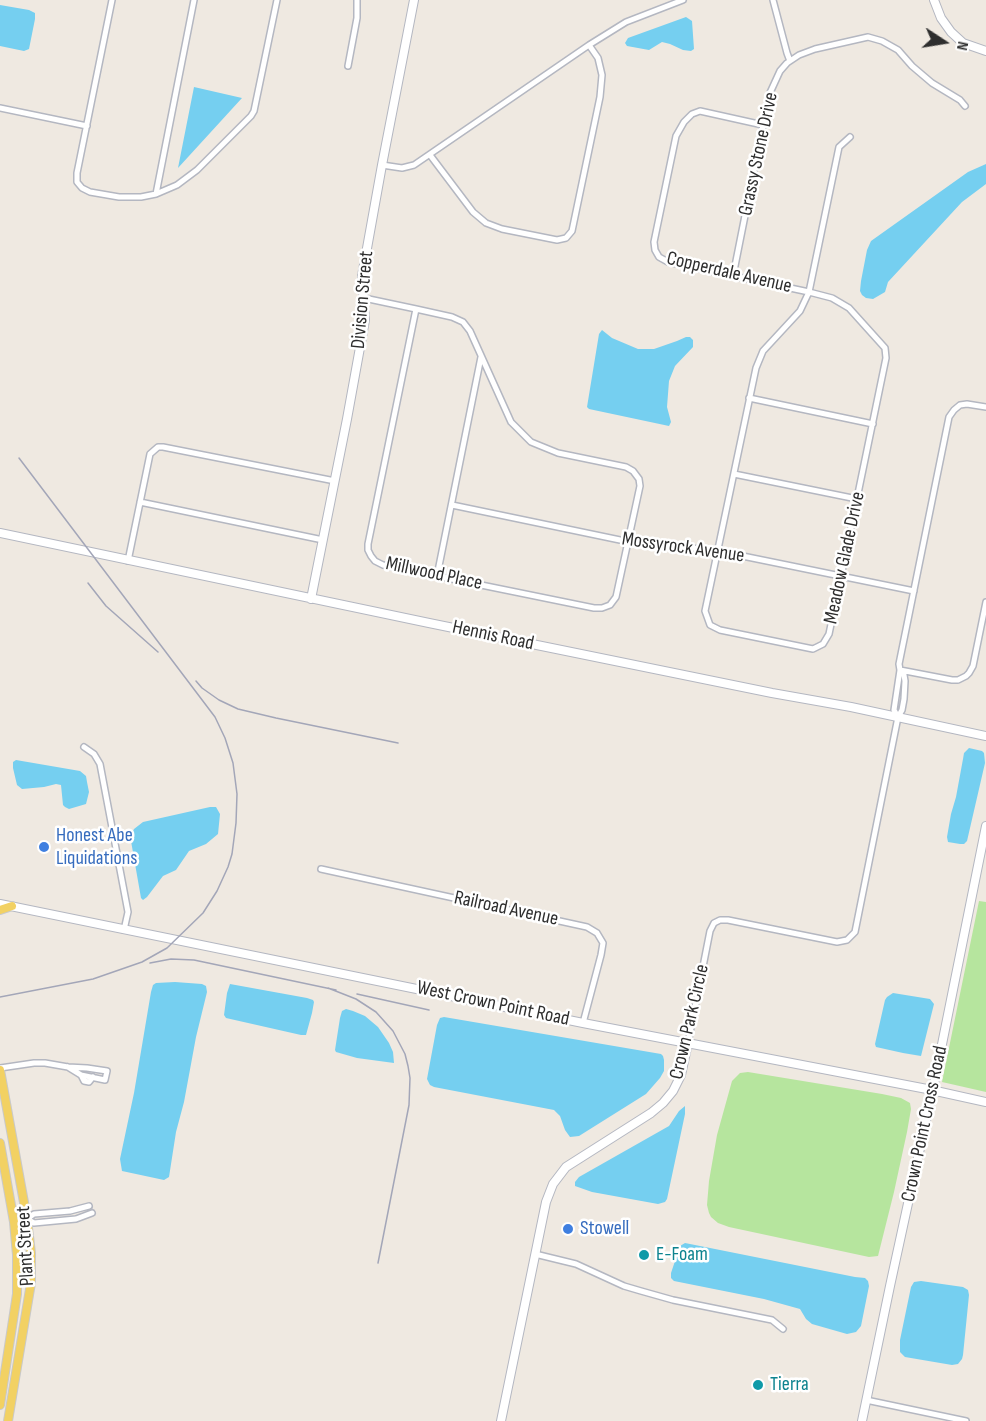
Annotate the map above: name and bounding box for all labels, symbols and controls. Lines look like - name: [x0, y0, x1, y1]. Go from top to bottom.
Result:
- north arrow: [914, 12, 974, 72]
- text: N: [952, 40, 972, 52]
- street label: Grassy Stone Drive: [734, 90, 784, 218]
- street label: Copperdale Avenue: [664, 247, 794, 299]
- street label: Division Street: [347, 250, 379, 350]
- street label: Meadow Glade Drive: [819, 490, 871, 626]
- street label: Mossyrock Avenue: [620, 528, 746, 568]
- street label: Millwood Place: [384, 552, 484, 596]
- street label: Hennis Road: [450, 616, 536, 656]
- place label: Honest Abe Liquidations: [56, 824, 137, 871]
- marker: Honest Abe Liquidations: [37, 840, 51, 854]
- street label: Railroad Avenue: [452, 886, 560, 932]
- street label: Crown Park Circle: [665, 962, 715, 1082]
- street label: West Crown Point Road: [415, 976, 571, 1032]
- street label: Crown Point Cross Road: [897, 1044, 953, 1204]
- street label: Plant Street: [12, 1205, 40, 1287]
- place label: Stowell: [580, 1217, 629, 1241]
- marker: Stowell: [561, 1222, 575, 1236]
- place label: E-Foam: [656, 1243, 708, 1267]
- marker: E-Foam: [637, 1248, 651, 1262]
- place label: Tierra: [770, 1373, 809, 1397]
- marker: Tierra: [751, 1378, 765, 1392]

